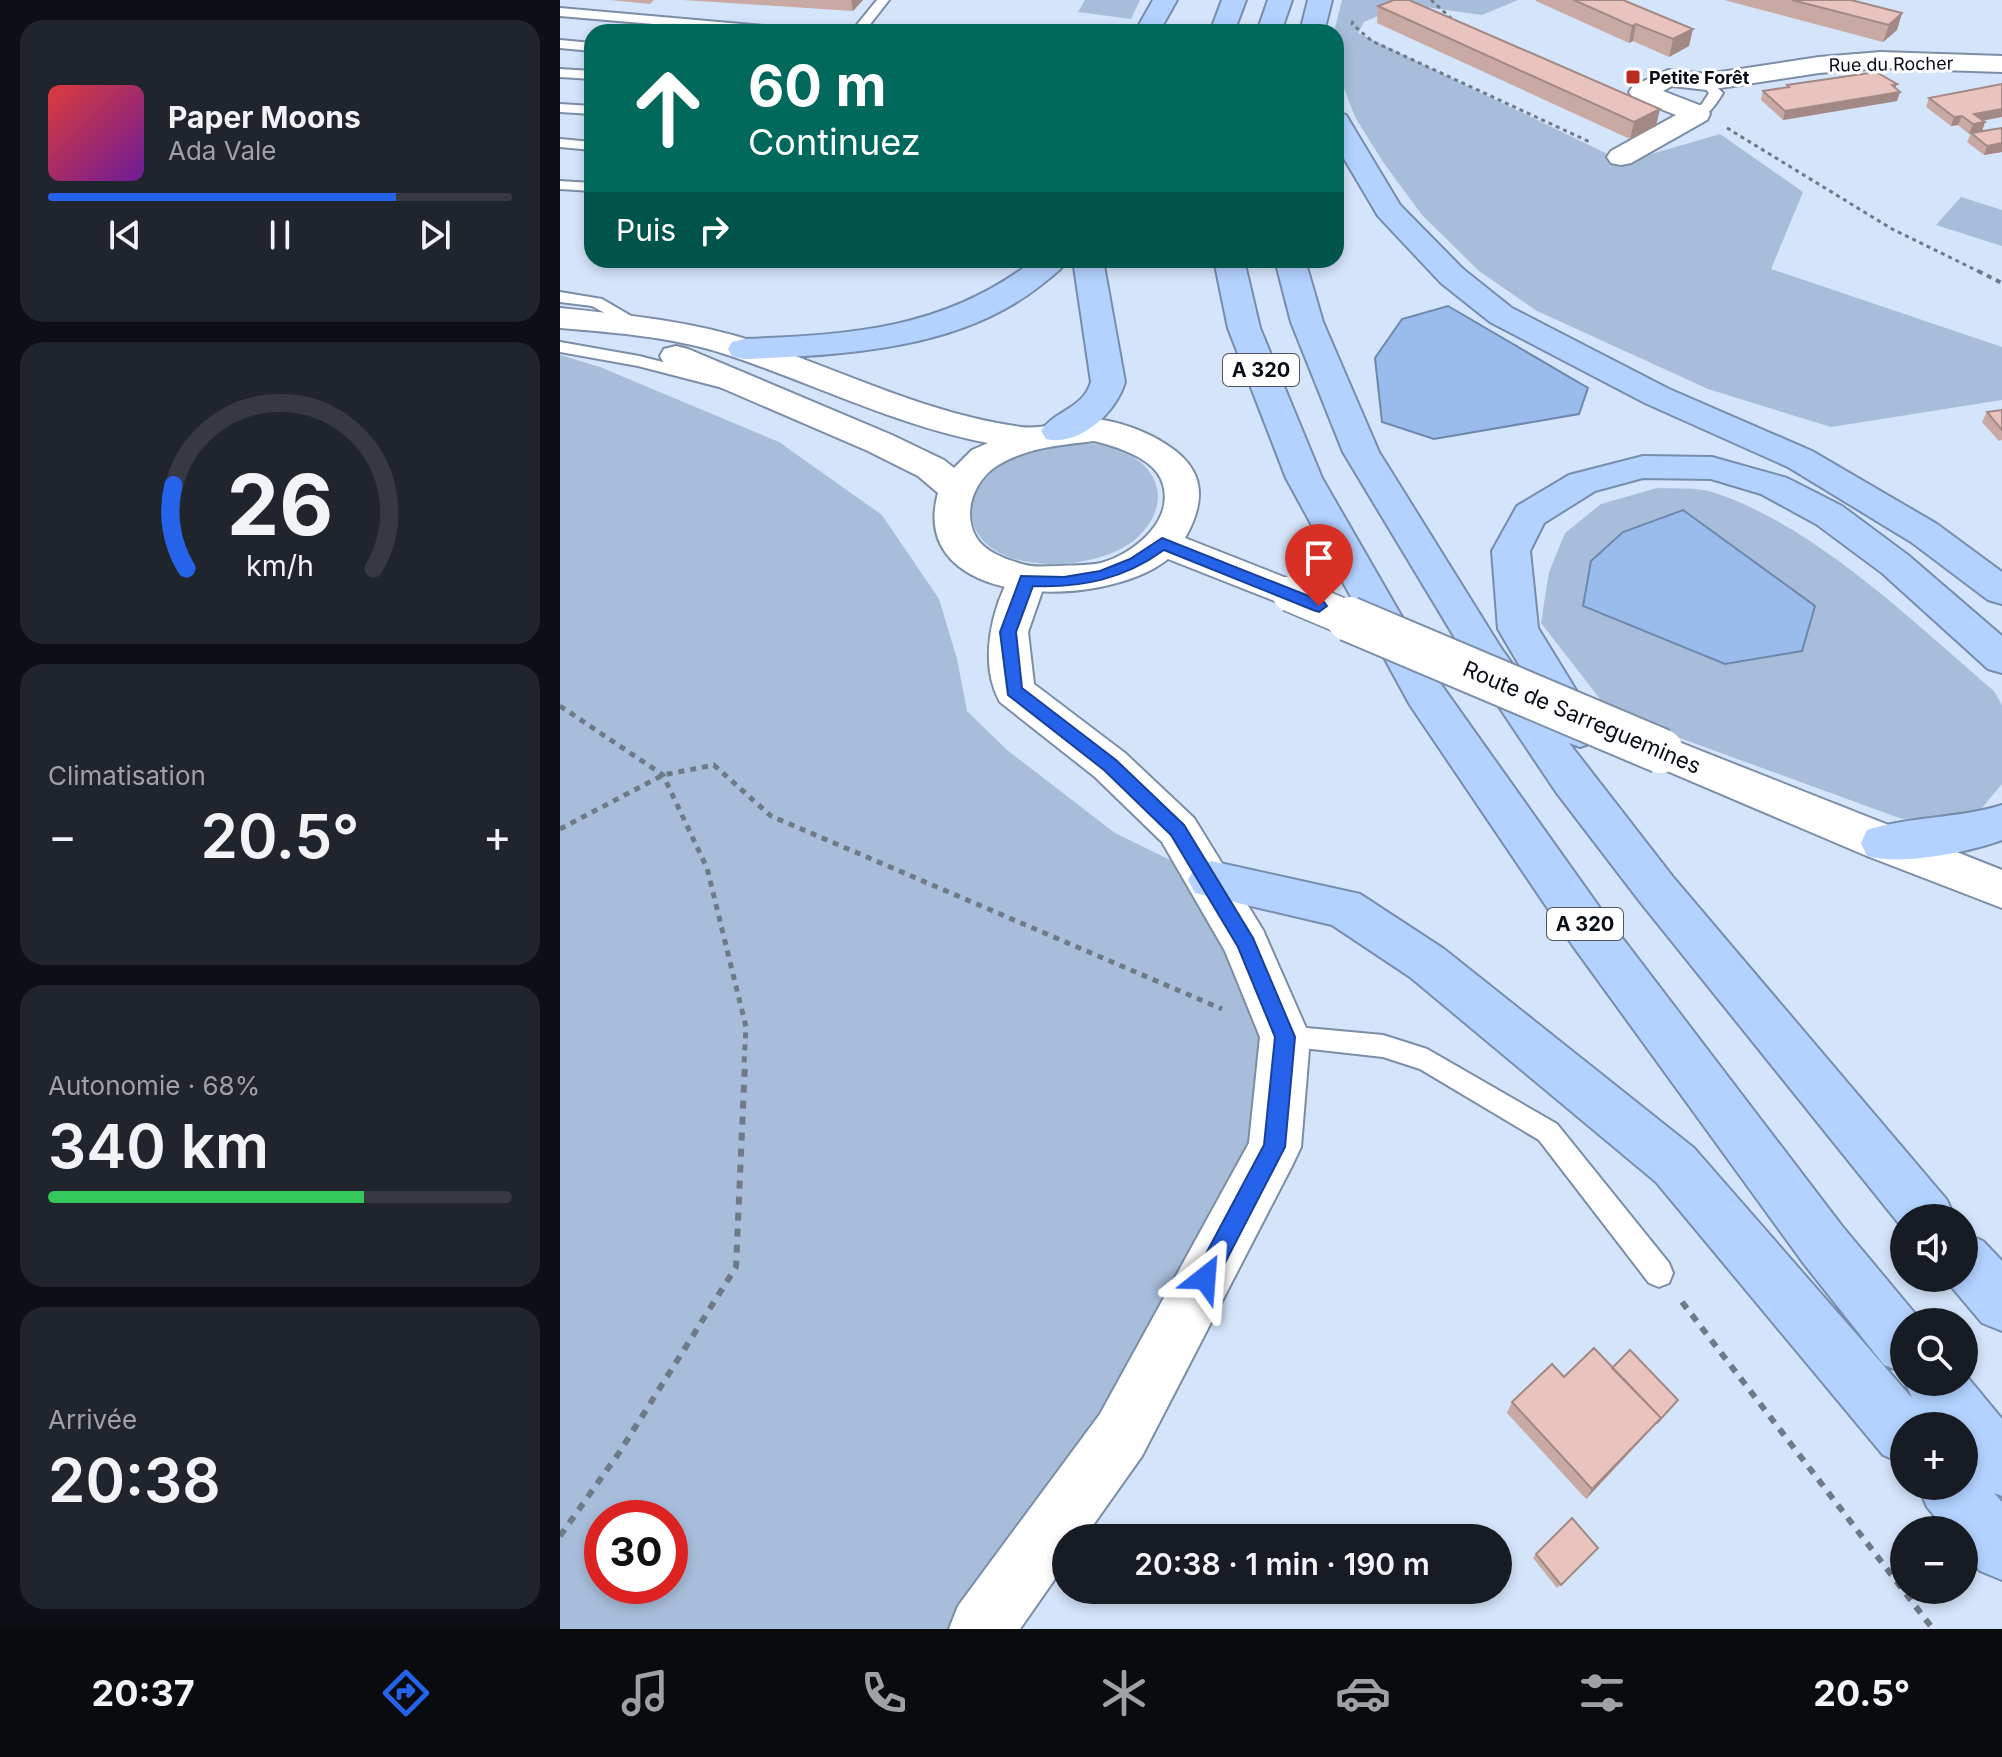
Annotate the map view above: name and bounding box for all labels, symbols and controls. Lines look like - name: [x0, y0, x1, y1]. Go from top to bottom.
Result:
- text: 60 m: [748, 52, 887, 120]
- street label: Rue du Rocher: [1828, 52, 1954, 76]
- icon: ahead: [616, 56, 720, 160]
- place label: Petite Forêt: [1649, 67, 1750, 88]
- marker: Petite Forêt: [1624, 68, 1642, 86]
- text: Paper Moons: [168, 99, 361, 135]
- text: Continuez: [748, 120, 921, 164]
- text: Ada Vale: [168, 135, 276, 166]
- icon: right: [692, 208, 736, 252]
- text: Puis: [616, 212, 676, 248]
- icon: previous: [103, 213, 147, 257]
- icon: pause: [258, 213, 302, 257]
- icon: next: [413, 213, 457, 257]
- road number: A 320: [1223, 354, 1299, 386]
- text: 26: [227, 453, 333, 554]
- pin: [1285, 524, 1353, 606]
- icon: arrive: [1297, 536, 1341, 580]
- text: km/h: [246, 548, 314, 583]
- street label: Route de Sarreguemines: [1459, 655, 1705, 779]
- text: Climatisation: [48, 760, 206, 791]
- text: 20.5°: [201, 800, 359, 872]
- text: −: [48, 809, 77, 863]
- text: +: [483, 809, 512, 863]
- road number: A 320: [1547, 908, 1623, 940]
- text: Autonomie · 68%: [48, 1070, 260, 1101]
- text: 340 km: [48, 1110, 269, 1182]
- map controls: [1890, 1204, 1978, 1604]
- button: sound: [1890, 1204, 1978, 1292]
- position arrow: [1163, 1236, 1247, 1320]
- button: search: [1890, 1308, 1978, 1396]
- text: Arrivée: [48, 1404, 137, 1435]
- button: +: [1890, 1412, 1978, 1500]
- text: 20:38: [48, 1444, 221, 1516]
- speed limit sign: 30: [584, 1500, 688, 1604]
- button: −: [1890, 1516, 1978, 1604]
- text: 20:38 · 1 min · 190 m: [1134, 1546, 1430, 1582]
- icon: directions: [378, 1665, 434, 1721]
- icon: music: [617, 1665, 673, 1721]
- icon: phone: [856, 1665, 912, 1721]
- icon: climate: [1096, 1665, 1152, 1721]
- icon: car: [1335, 1665, 1391, 1721]
- icon: filters: [1574, 1665, 1630, 1721]
- text: 20:37: [92, 1671, 195, 1715]
- text: 20.5°: [1813, 1671, 1910, 1715]

